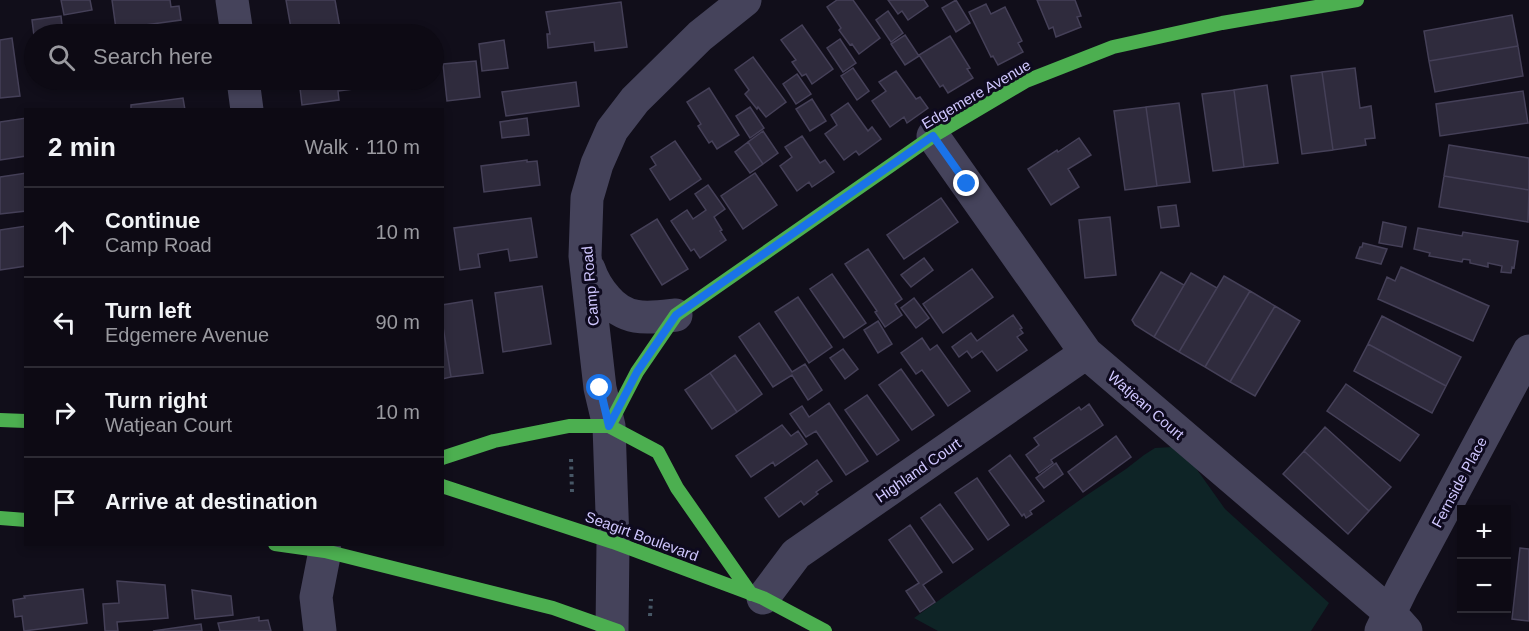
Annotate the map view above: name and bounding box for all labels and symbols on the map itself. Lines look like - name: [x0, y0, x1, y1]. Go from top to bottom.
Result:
- street label: Edgemere Avenue: [918, 56, 1034, 132]
- route end: [953, 170, 979, 196]
- street label: Camp Road: [578, 245, 602, 327]
- street label: Watjean Court: [1104, 367, 1188, 443]
- route start: [586, 374, 612, 400]
- street label: Highland Court: [872, 434, 965, 506]
- street label: Fernside Place: [1428, 434, 1490, 530]
- street label: Seagirt Boulevard: [583, 508, 701, 564]

